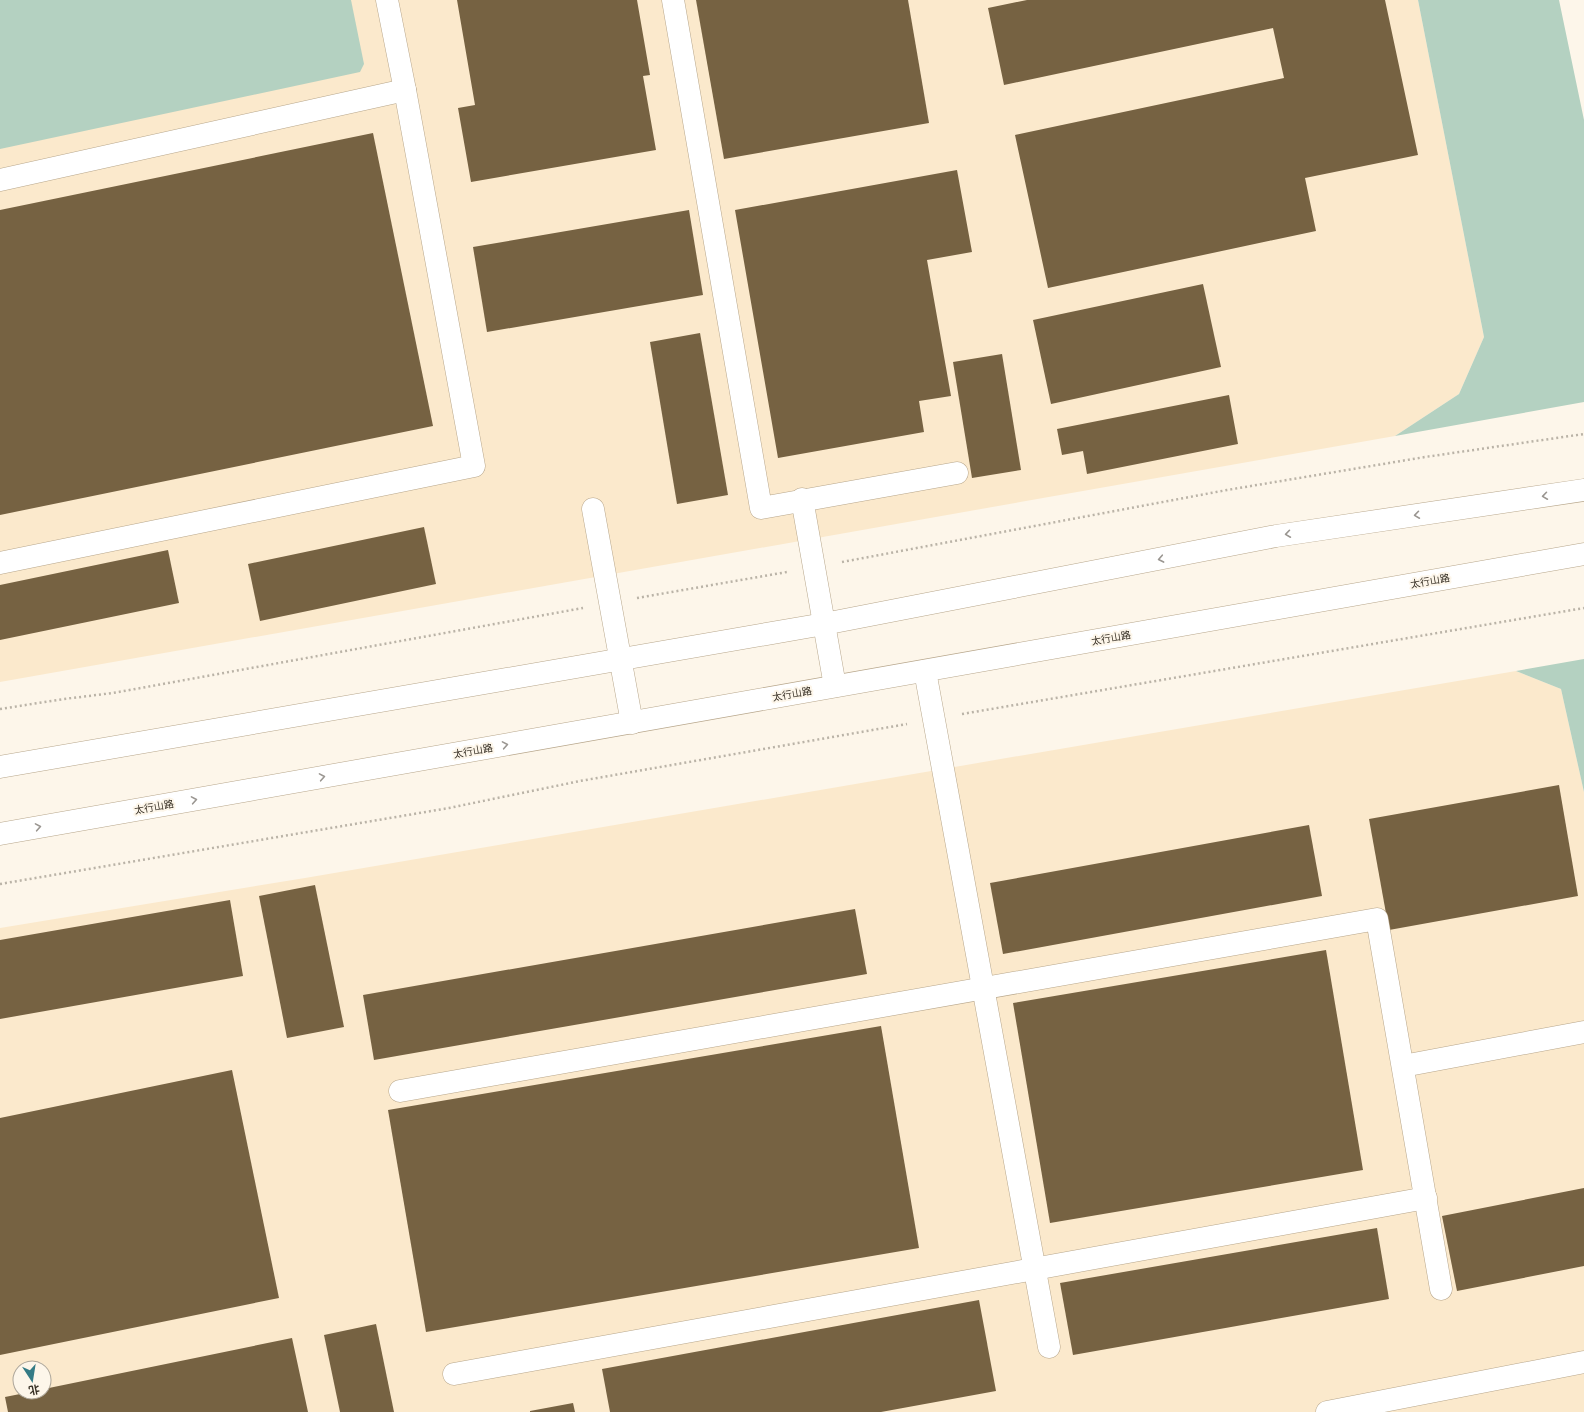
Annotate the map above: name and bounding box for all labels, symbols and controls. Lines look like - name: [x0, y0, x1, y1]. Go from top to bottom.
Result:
- one-way arrow: [1542, 491, 1549, 500]
- one-way arrow: [1414, 510, 1420, 519]
- one-way arrow: [1285, 529, 1291, 538]
- one-way arrow: [1158, 554, 1164, 562]
- street label: 太行山路: [1409, 571, 1451, 591]
- street label: 太行山路: [1090, 628, 1132, 648]
- street label: 太行山路: [771, 684, 813, 704]
- street label: 太行山路: [452, 741, 494, 761]
- one-way arrow: [502, 741, 508, 750]
- one-way arrow: [319, 774, 325, 782]
- one-way arrow: [191, 796, 197, 805]
- street label: 太行山路: [133, 797, 175, 817]
- one-way arrow: [35, 824, 42, 832]
- north arrow: [12, 1360, 52, 1400]
- text: 北: [27, 1382, 41, 1398]

